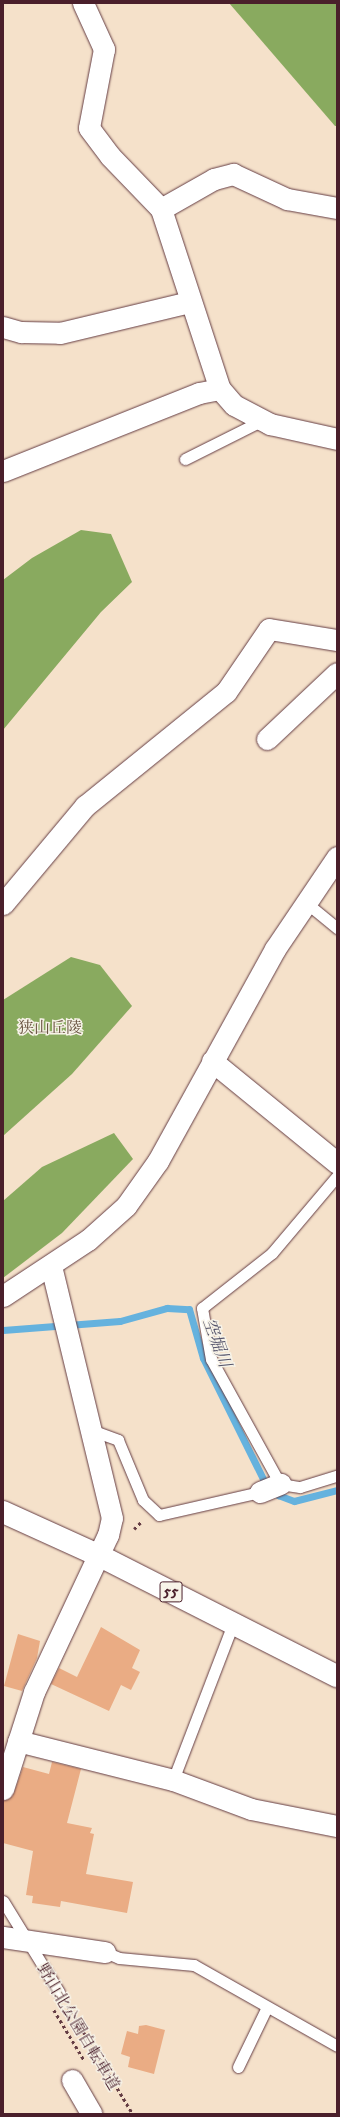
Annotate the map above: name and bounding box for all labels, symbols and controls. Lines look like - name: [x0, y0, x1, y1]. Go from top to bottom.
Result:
- park label: 狭山丘陵: [18, 1018, 82, 1038]
- water label: 空堀川: [198, 1316, 234, 1370]
- road number: 55: [159, 1579, 183, 1605]
- street label: 野山北公園自転車道: [33, 1960, 123, 2094]

